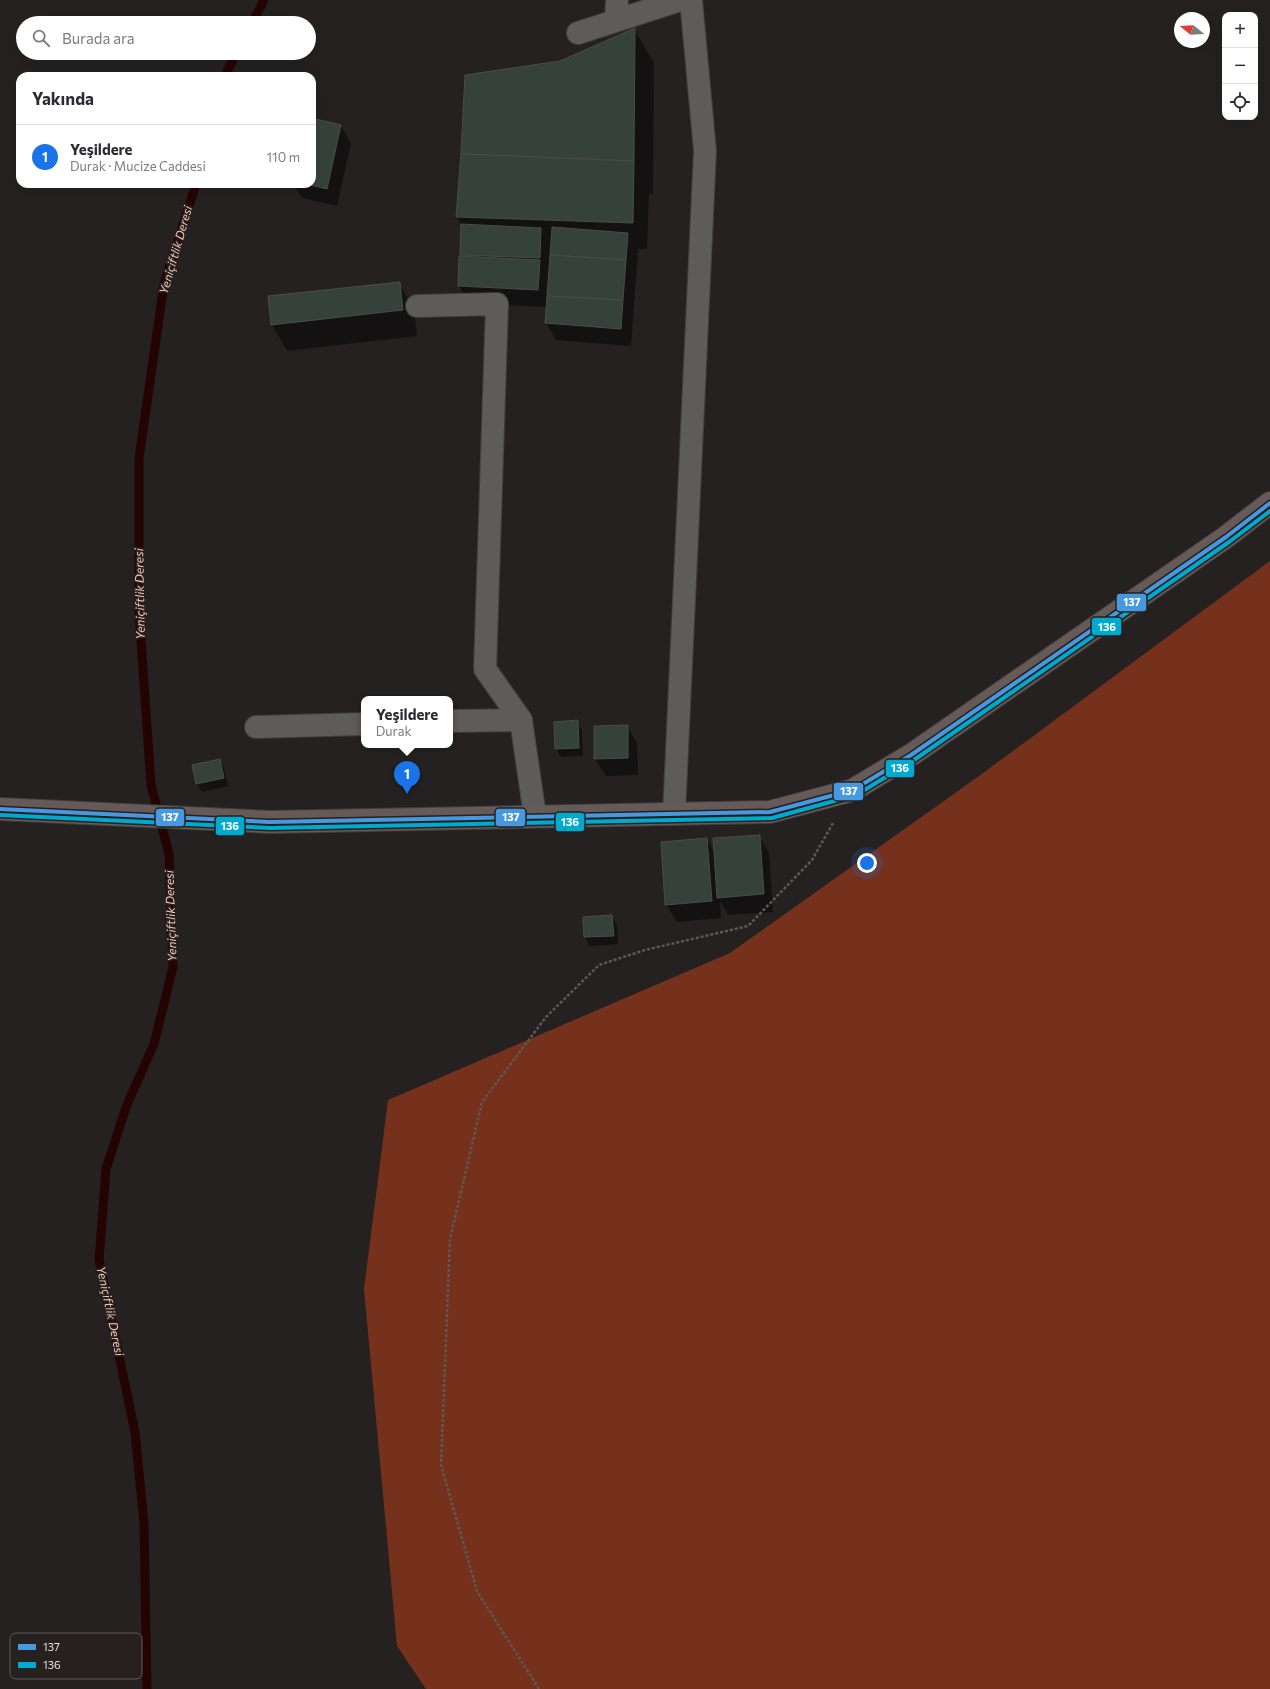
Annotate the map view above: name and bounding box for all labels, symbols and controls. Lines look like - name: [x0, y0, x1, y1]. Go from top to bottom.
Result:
- north arrow: [1174, 12, 1210, 48]
- map controls: [1222, 12, 1258, 120]
- button: +: [1222, 12, 1258, 48]
- search box: [16, 16, 316, 60]
- icon: search: [30, 27, 52, 49]
- text: Burada ara: [62, 29, 135, 47]
- button: −: [1222, 48, 1258, 84]
- button: locate: [1222, 84, 1258, 120]
- text: Yakında: [32, 88, 94, 109]
- text: Yeşildere: [70, 140, 132, 158]
- text: 1: [42, 149, 48, 165]
- text: 110 m: [267, 149, 300, 165]
- text: Durak · Mucize Caddesi: [70, 158, 206, 174]
- water label: Yeniçiftlik Deresi: [156, 203, 195, 296]
- water label: Yeniçiftlik Deresi: [131, 547, 147, 640]
- line badge: 137: [1116, 593, 1147, 612]
- text: 137: [1123, 595, 1141, 608]
- line badge: 136: [1091, 617, 1122, 636]
- text: 136: [1098, 620, 1116, 633]
- popup: [361, 696, 453, 748]
- text: Yeşildere: [376, 705, 438, 723]
- text: Durak: [376, 723, 412, 739]
- line badge: 136: [885, 759, 915, 778]
- pin: 1: [394, 761, 420, 794]
- text: 136: [891, 761, 909, 774]
- line badge: 137: [833, 782, 864, 801]
- text: 137: [840, 784, 858, 797]
- line badge: 137: [155, 808, 185, 827]
- line badge: 137: [495, 808, 526, 827]
- text: 137: [161, 810, 179, 823]
- text: 137: [502, 810, 520, 823]
- line badge: 136: [555, 812, 585, 832]
- text: 136: [561, 815, 579, 828]
- line badge: 136: [215, 816, 245, 836]
- text: 136: [221, 819, 239, 832]
- your location: [857, 853, 877, 873]
- water label: Yeniçiftlik Deresi: [161, 869, 179, 962]
- water label: Yeniçiftlik Deresi: [95, 1265, 128, 1358]
- legend: [10, 1633, 142, 1679]
- text: 137: [43, 1640, 60, 1653]
- text: 136: [43, 1658, 61, 1671]

